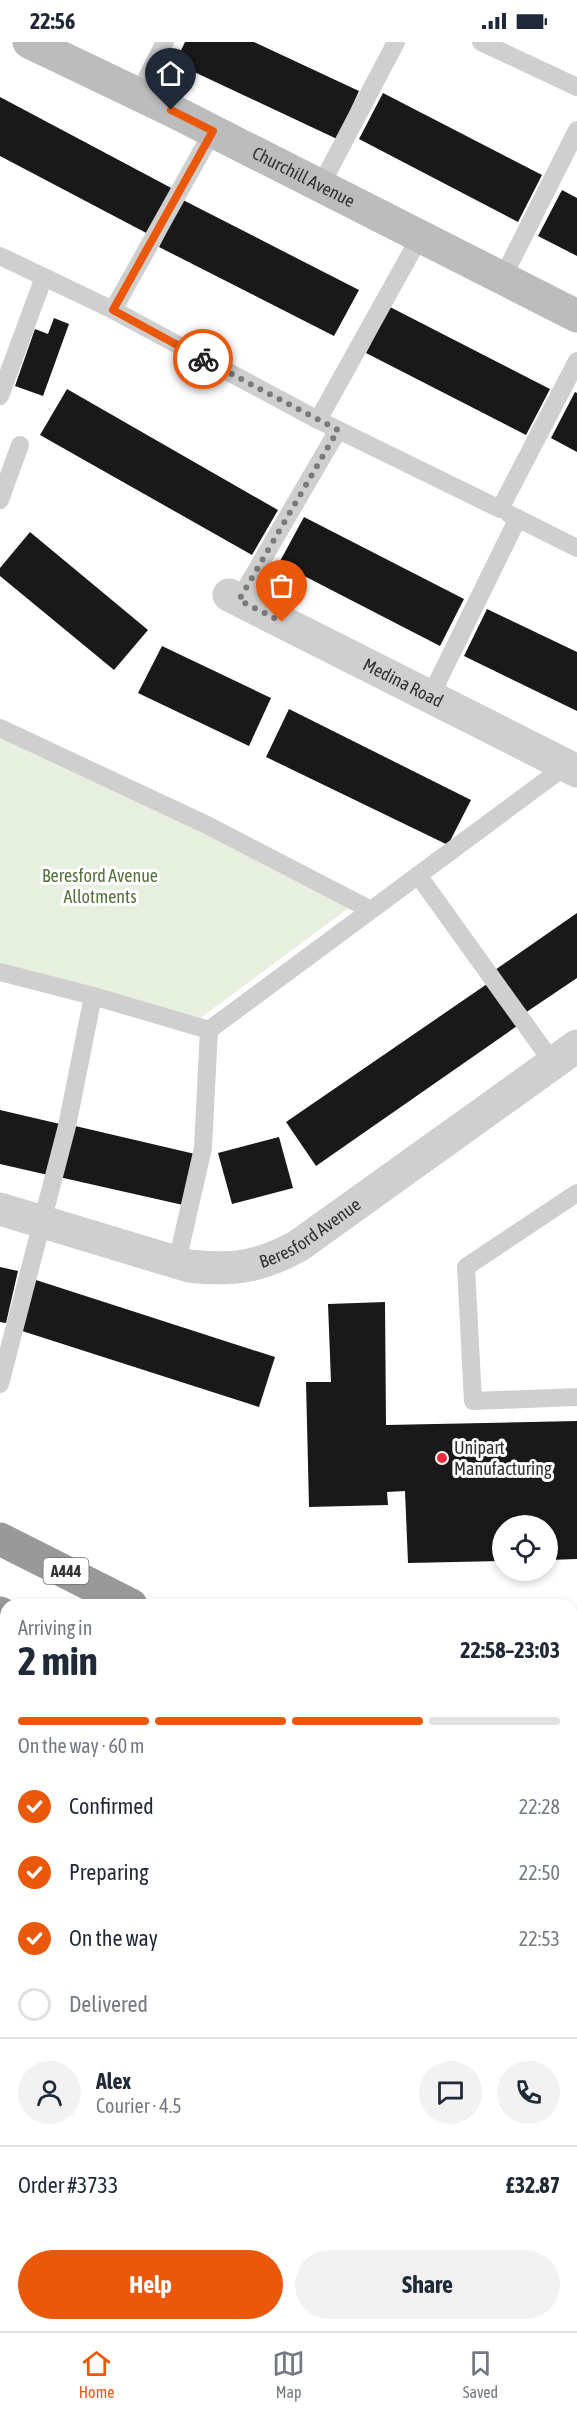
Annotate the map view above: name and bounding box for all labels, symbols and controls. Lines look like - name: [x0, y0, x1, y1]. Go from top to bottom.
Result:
- text: 22:56: [30, 8, 75, 34]
- pin: [145, 48, 196, 110]
- icon: home: [154, 57, 187, 90]
- street label: Churchill Avenue: [249, 142, 359, 212]
- courier: [173, 329, 233, 389]
- icon: bike: [187, 343, 220, 376]
- pin: [256, 560, 307, 622]
- icon: bag: [265, 569, 298, 602]
- street label: Medina Road: [360, 654, 447, 712]
- park label: Beresford Avenue Allotments: [42, 865, 158, 907]
- street label: Beresford Avenue: [256, 1194, 365, 1272]
- place label: Unipart Manufacturing: [454, 1437, 552, 1479]
- marker: Unipart Manufacturing: [435, 1451, 449, 1465]
- map controls: [492, 1515, 558, 1581]
- button: locate: [492, 1515, 558, 1581]
- road number: A444: [44, 1558, 88, 1584]
- text: Arriving in: [18, 1616, 92, 1639]
- text: 22:58–23:03: [460, 1637, 560, 1663]
- text: 2 min: [18, 1639, 98, 1683]
- text: On the way · 60 m: [18, 1734, 144, 1757]
- icon: check: [18, 1790, 51, 1823]
- text: Confirmed: [69, 1793, 154, 1819]
- text: 22:28: [519, 1795, 560, 1818]
- icon: check: [18, 1856, 51, 1889]
- text: Preparing: [69, 1859, 149, 1885]
- text: 22:50: [519, 1861, 560, 1884]
- icon: check: [18, 1922, 51, 1955]
- text: On the way: [69, 1925, 158, 1951]
- text: 22:53: [519, 1927, 560, 1950]
- text: Delivered: [69, 1991, 148, 2017]
- button: person: [18, 2061, 81, 2124]
- button: chat: [419, 2061, 482, 2124]
- button: phone: [497, 2061, 560, 2124]
- text: Alex: [96, 2068, 131, 2094]
- text: Courier · 4.5: [96, 2094, 182, 2117]
- text: Order #3733: [18, 2172, 118, 2198]
- text: £32.87: [505, 2172, 560, 2198]
- button: Help: [18, 2250, 283, 2319]
- button: Share: [295, 2250, 560, 2319]
- tab: Home: [79, 2347, 114, 2401]
- tab: Map: [272, 2347, 305, 2401]
- tab: Saved: [463, 2347, 498, 2401]

